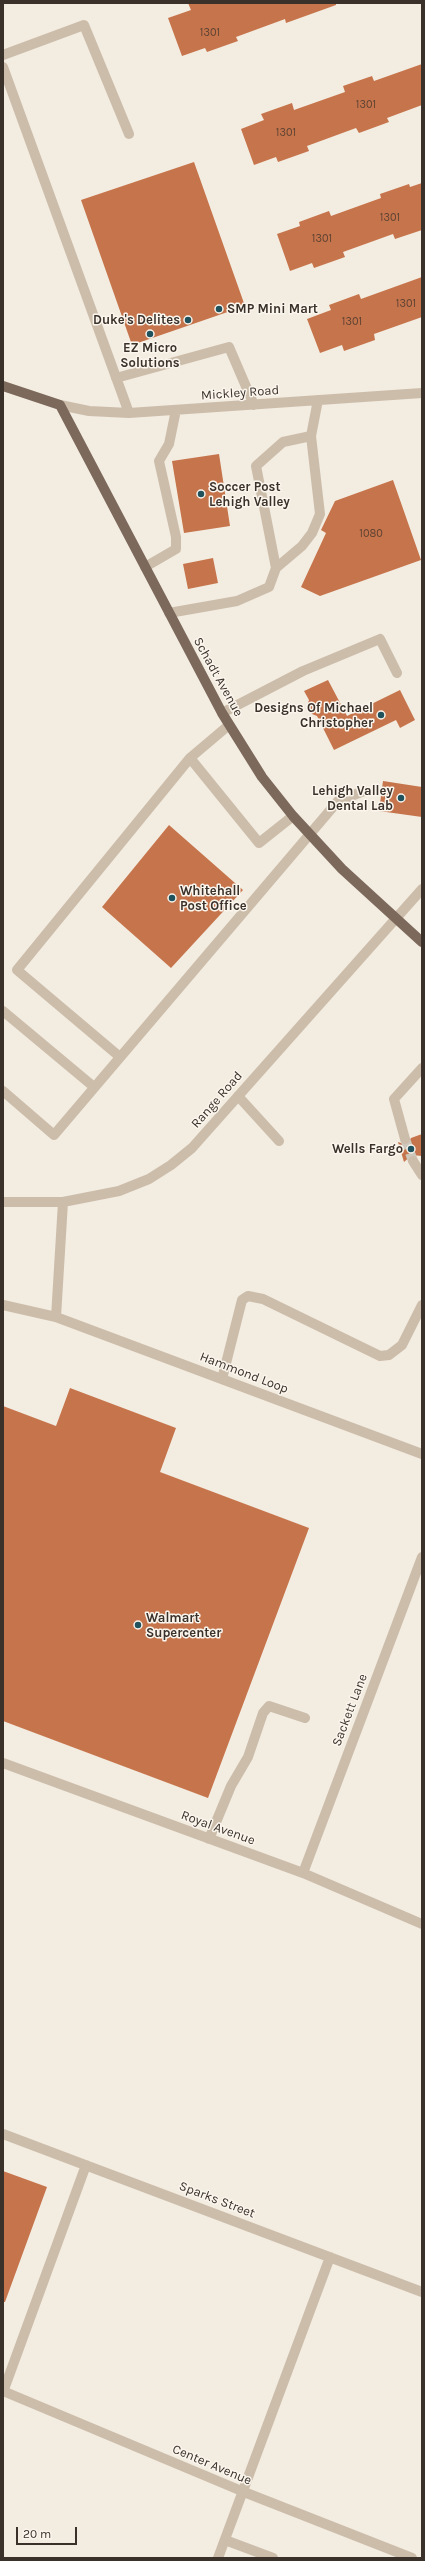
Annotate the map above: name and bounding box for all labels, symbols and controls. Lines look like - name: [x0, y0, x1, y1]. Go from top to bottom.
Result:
- house number: 1301: [200, 26, 220, 40]
- house number: 1301: [356, 98, 376, 112]
- house number: 1301: [276, 126, 296, 140]
- house number: 1301: [380, 211, 400, 225]
- house number: 1301: [312, 232, 332, 246]
- house number: 1301: [396, 297, 416, 311]
- place label: SMP Mini Mart: [227, 301, 318, 317]
- marker: SMP Mini Mart: [214, 304, 224, 314]
- place label: Duke's Delites: [93, 312, 180, 328]
- marker: Duke's Delites: [183, 315, 193, 325]
- house number: 1301: [342, 315, 362, 329]
- marker: EZ Micro Solutions: [145, 329, 155, 339]
- place label: EZ Micro Solutions: [120, 340, 180, 371]
- street label: Mickley Road: [200, 382, 280, 404]
- place label: Soccer Post Lehigh Valley: [209, 479, 290, 510]
- marker: Soccer Post Lehigh Valley: [196, 489, 206, 499]
- house number: 1080: [359, 527, 383, 541]
- street label: Schadt Avenue: [190, 635, 246, 719]
- place label: Designs Of Michael Christopher: [254, 700, 373, 731]
- marker: Designs Of Michael Christopher: [376, 710, 386, 720]
- place label: Lehigh Valley Dental Lab: [312, 783, 393, 814]
- marker: Lehigh Valley Dental Lab: [396, 793, 406, 803]
- place label: Whitehall Post Office: [180, 883, 247, 914]
- marker: Whitehall Post Office: [167, 893, 177, 903]
- street label: Range Road: [188, 1068, 246, 1132]
- place label: Wells Fargo: [332, 1141, 403, 1157]
- marker: Wells Fargo: [406, 1144, 416, 1154]
- street label: Hammond Loop: [197, 1349, 291, 1397]
- place label: Walmart Supercenter: [146, 1610, 221, 1641]
- marker: Walmart Supercenter: [133, 1620, 143, 1630]
- street label: Sackett Lane: [329, 1672, 371, 1748]
- street label: Royal Avenue: [179, 1807, 257, 1849]
- street label: Sparks Street: [177, 2178, 257, 2222]
- street label: Center Avenue: [170, 2441, 254, 2489]
- scale bar: [18, 2519, 79, 2545]
- text: 20 m: [23, 2527, 51, 2541]

